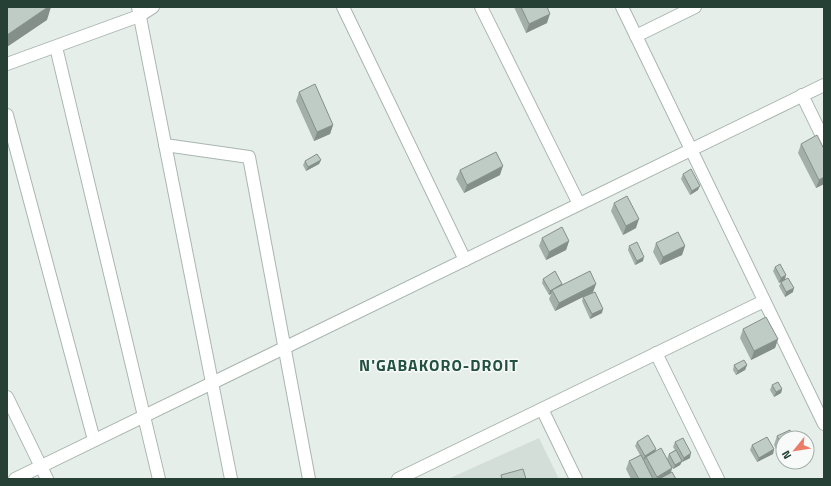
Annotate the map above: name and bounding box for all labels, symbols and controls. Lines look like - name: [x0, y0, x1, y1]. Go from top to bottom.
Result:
- district label: N'GABAKORO-DROIT: [359, 353, 519, 377]
- north arrow: [775, 430, 815, 470]
- text: N: [778, 448, 795, 462]

